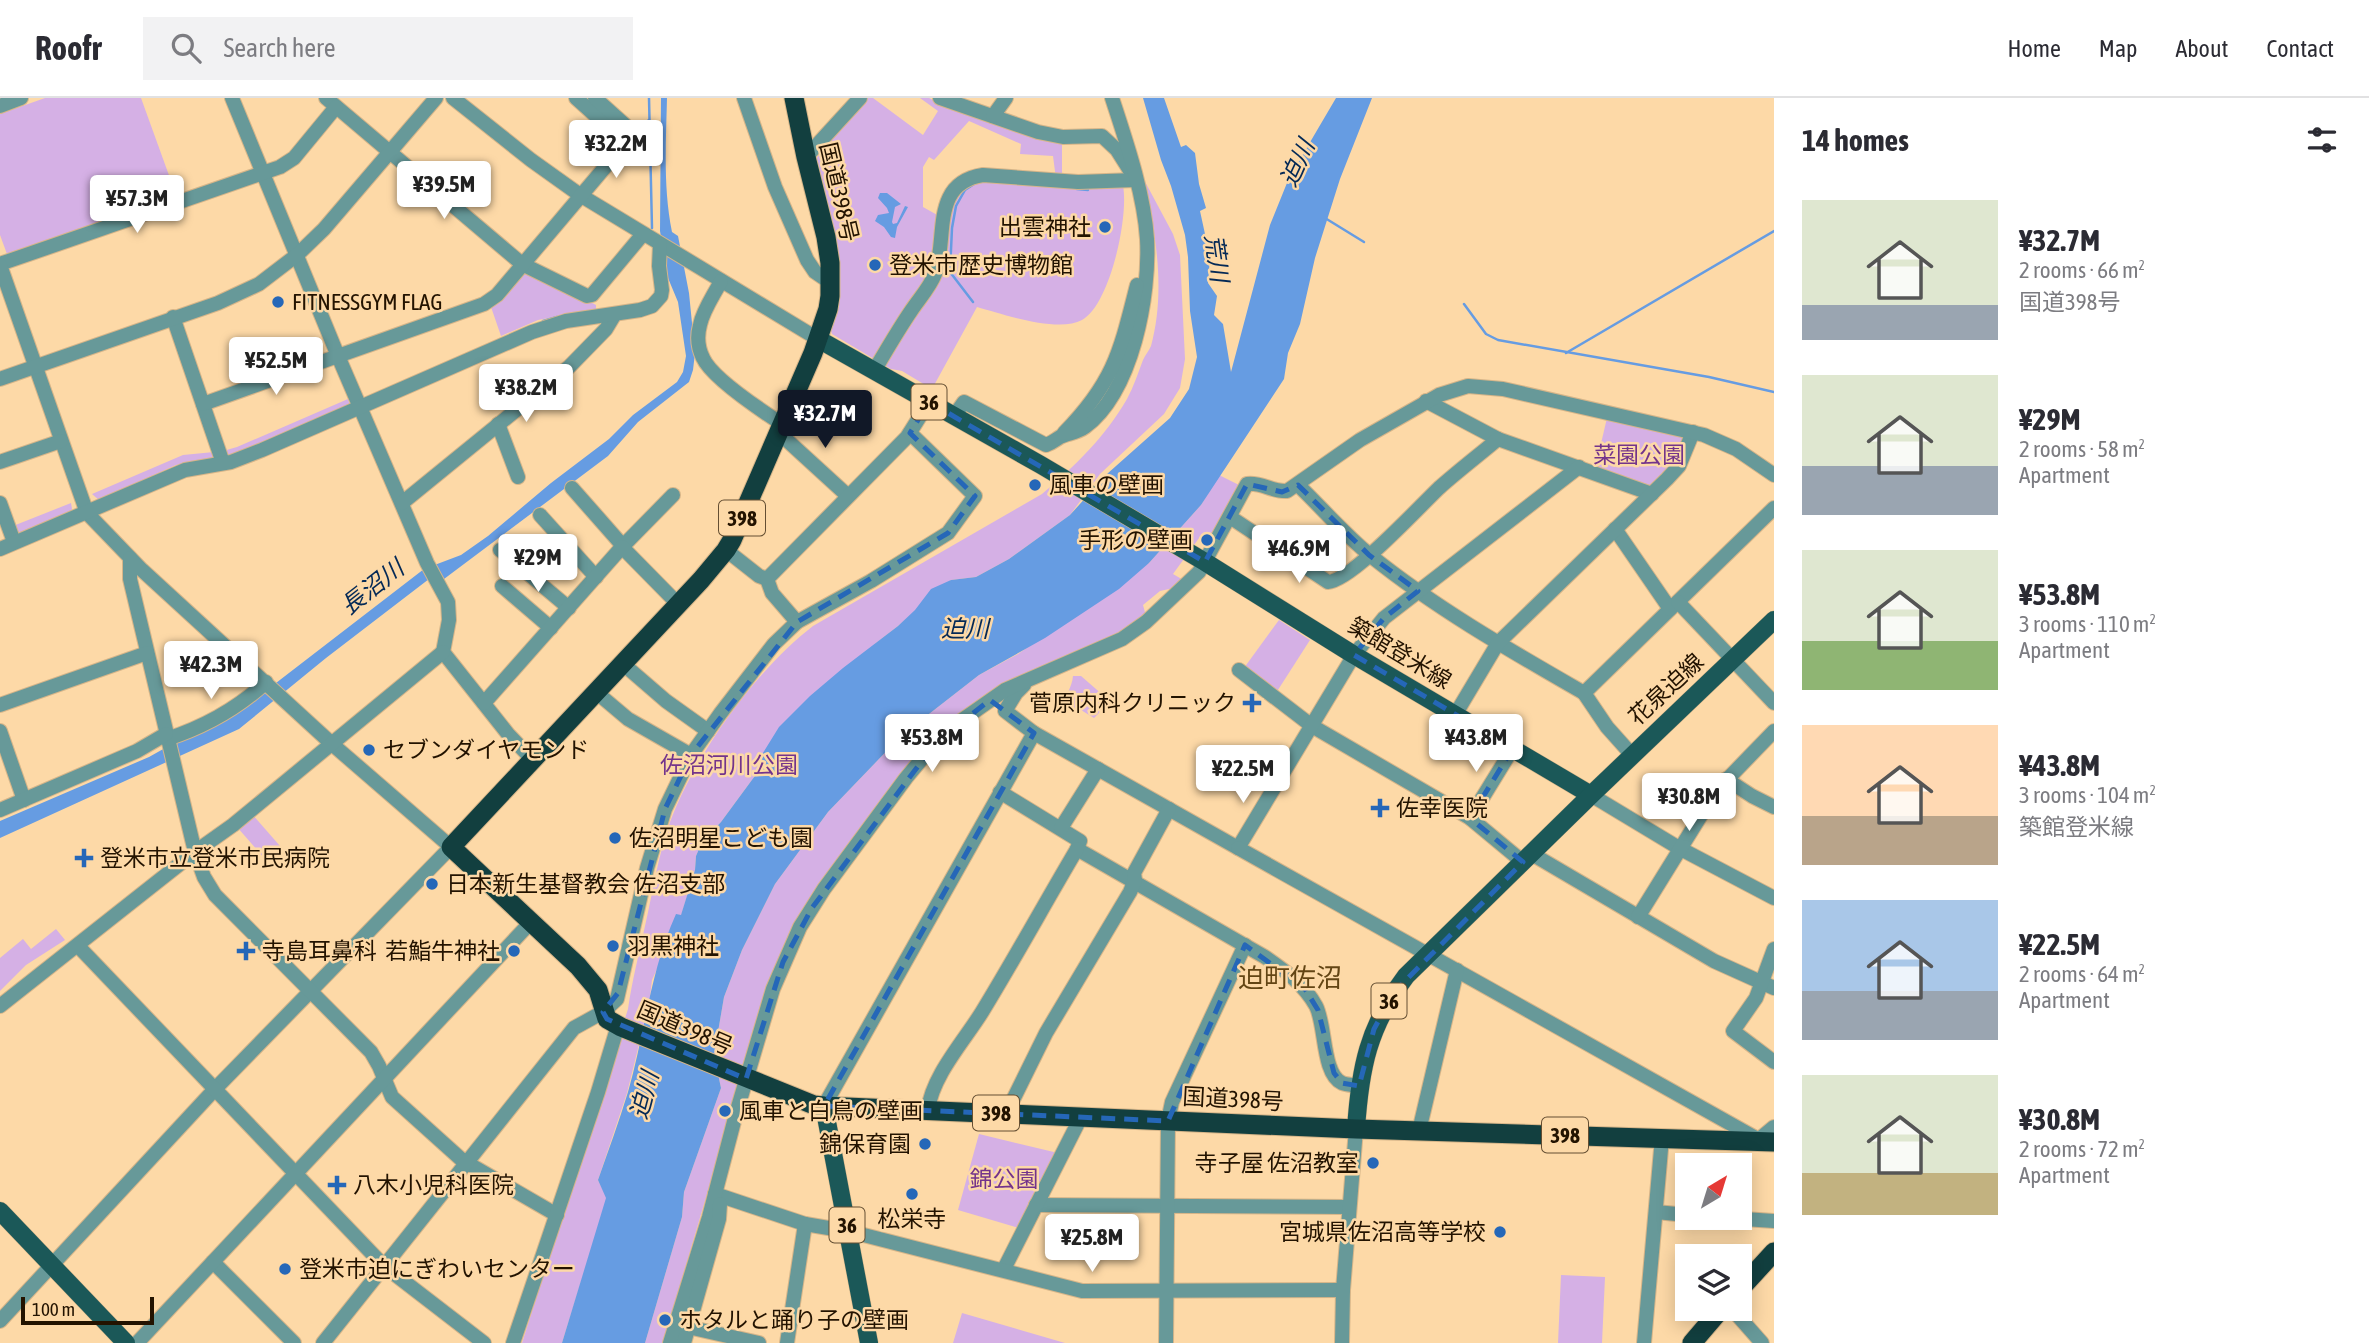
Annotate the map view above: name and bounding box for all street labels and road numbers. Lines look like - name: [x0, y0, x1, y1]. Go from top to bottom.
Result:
- street label: 国道398号: [815, 140, 863, 244]
- road number: 36: [912, 384, 946, 420]
- road number: 398: [719, 500, 765, 536]
- street label: 築館登米線: [1344, 612, 1456, 694]
- street label: 花泉迫線: [1623, 648, 1709, 730]
- road number: 36: [1372, 984, 1406, 1018]
- street label: 国道398号: [633, 996, 737, 1060]
- street label: 国道398号: [1182, 1083, 1284, 1115]
- road number: 398: [973, 1096, 1019, 1130]
- road number: 398: [1542, 1118, 1588, 1152]
- road number: 36: [830, 1208, 864, 1242]

